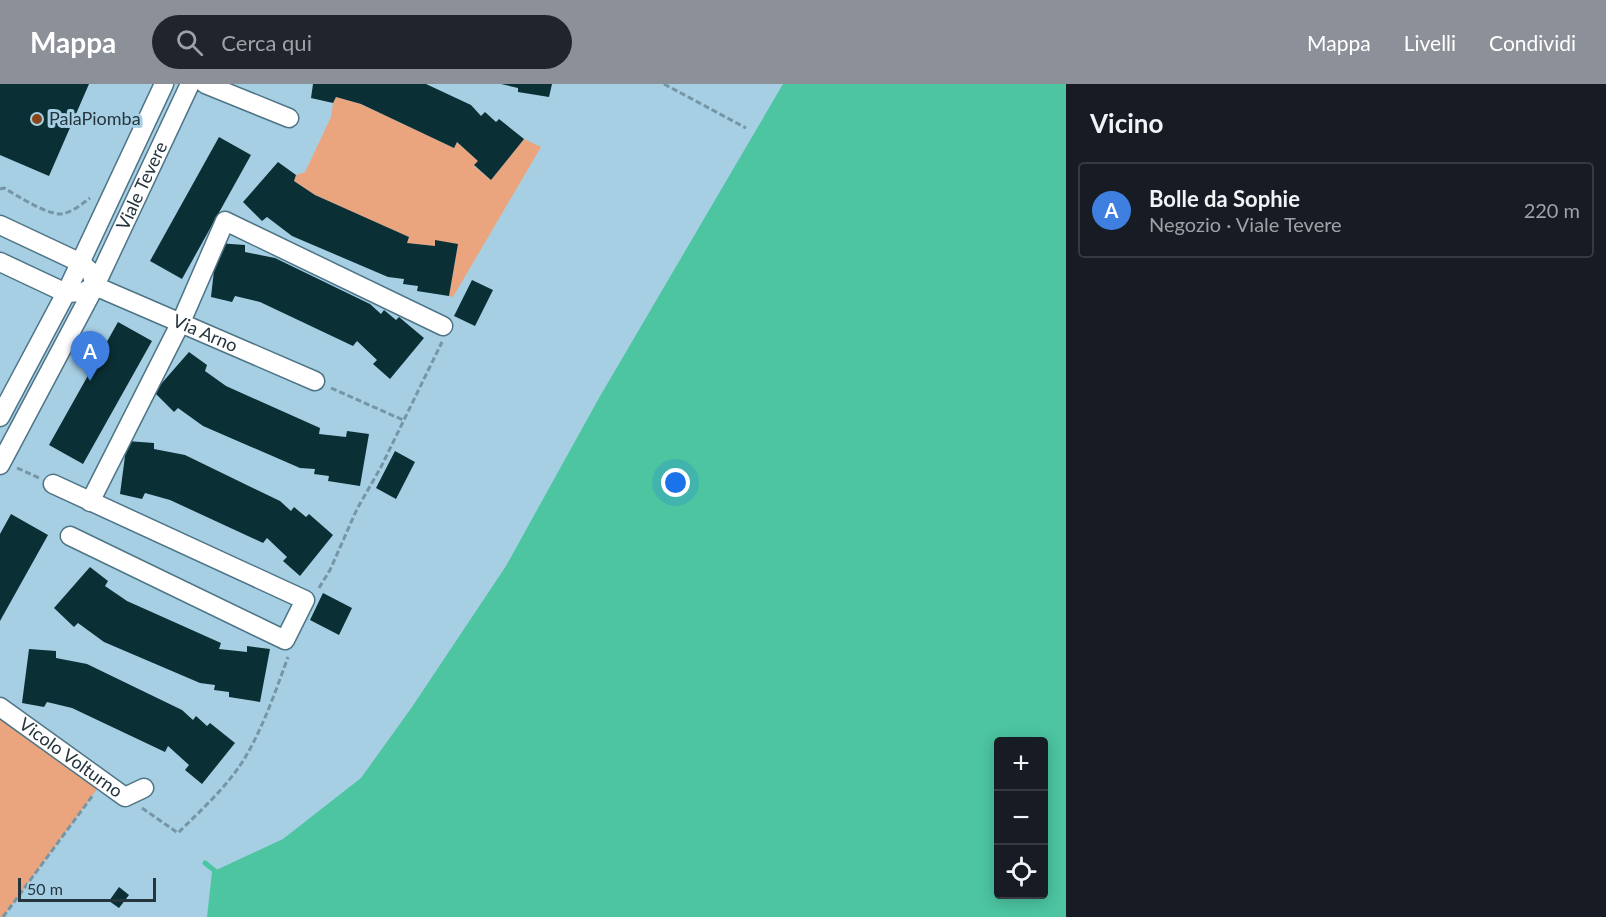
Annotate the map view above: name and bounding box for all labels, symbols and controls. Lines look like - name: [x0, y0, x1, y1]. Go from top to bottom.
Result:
- search box: [152, 15, 572, 69]
- text: Mappa: [30, 25, 116, 59]
- icon: search: [173, 26, 206, 59]
- text: Cerca qui: [221, 29, 312, 56]
- text: Mappa: [1307, 30, 1371, 55]
- text: Livelli: [1404, 30, 1456, 55]
- text: Condividi: [1489, 30, 1576, 55]
- place label: PalaPiomba: [49, 107, 141, 129]
- text: Vicino: [1090, 107, 1163, 139]
- marker: PalaPiomba: [30, 112, 44, 126]
- street label: Viale Tevere: [111, 138, 171, 233]
- text: Bolle da Sophie: [1149, 185, 1300, 212]
- text: A: [1105, 198, 1118, 222]
- text: 220 m: [1524, 198, 1580, 222]
- text: Negozio · Viale Tevere: [1149, 212, 1342, 236]
- street label: Via Arno: [170, 309, 241, 356]
- pin: A: [70, 332, 110, 381]
- your location: [661, 468, 690, 497]
- street label: Vicolo Volturno: [15, 712, 127, 802]
- map controls: [994, 737, 1048, 899]
- button: +: [994, 737, 1048, 791]
- button: −: [994, 791, 1048, 845]
- button: locate: [994, 845, 1048, 899]
- scale bar: [18, 875, 156, 902]
- text: 50 m: [27, 879, 63, 898]

